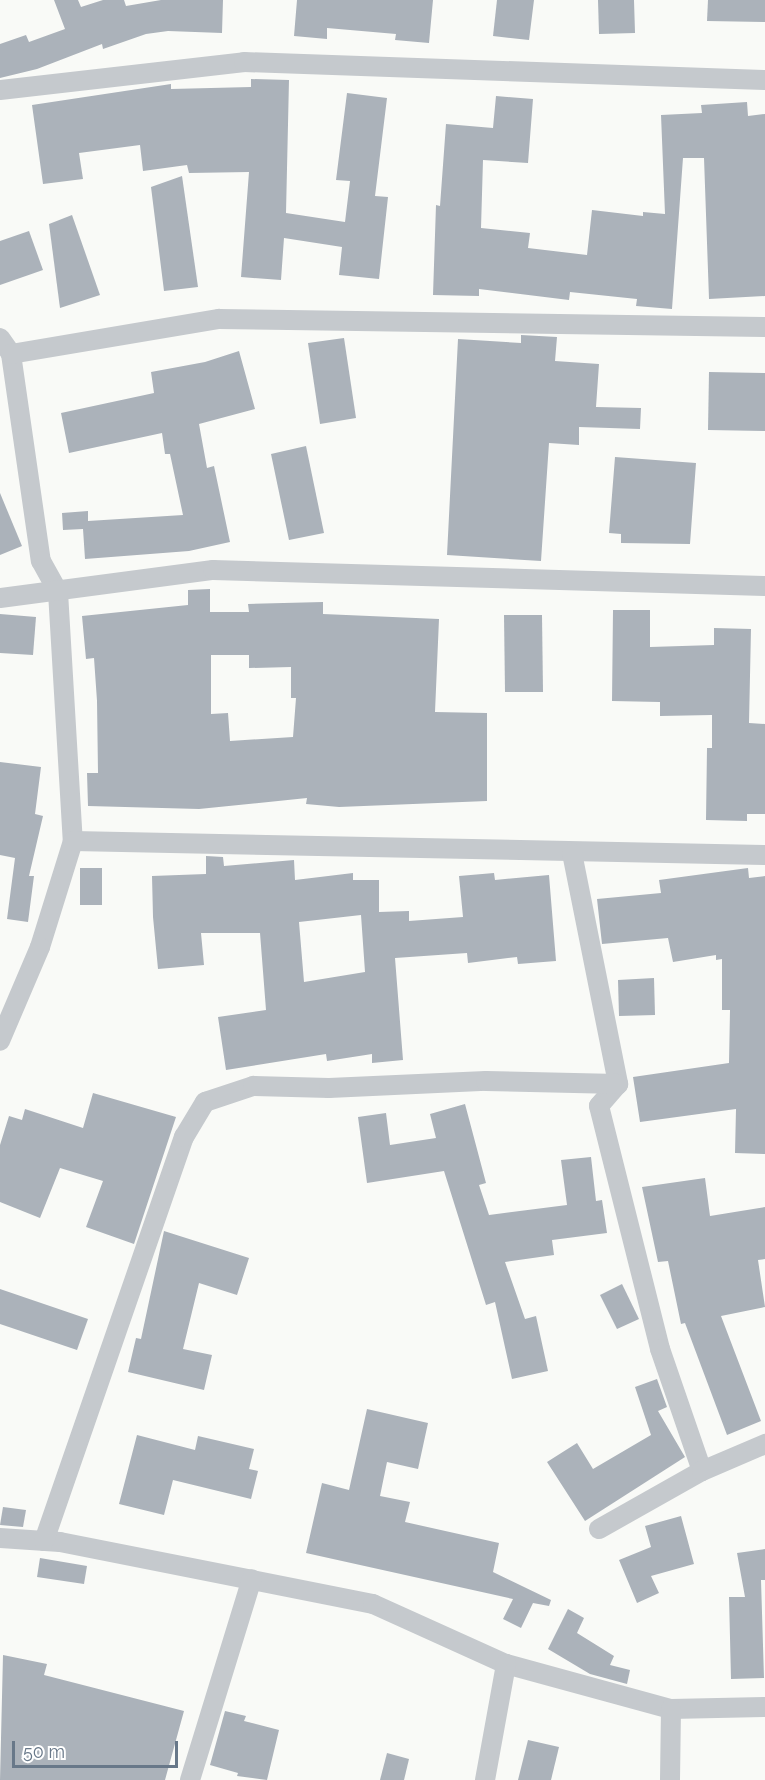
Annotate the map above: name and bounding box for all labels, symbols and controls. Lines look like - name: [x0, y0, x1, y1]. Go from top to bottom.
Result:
- scale bar: [15, 1729, 182, 1767]
- text: 50 m: [23, 1741, 65, 1762]

